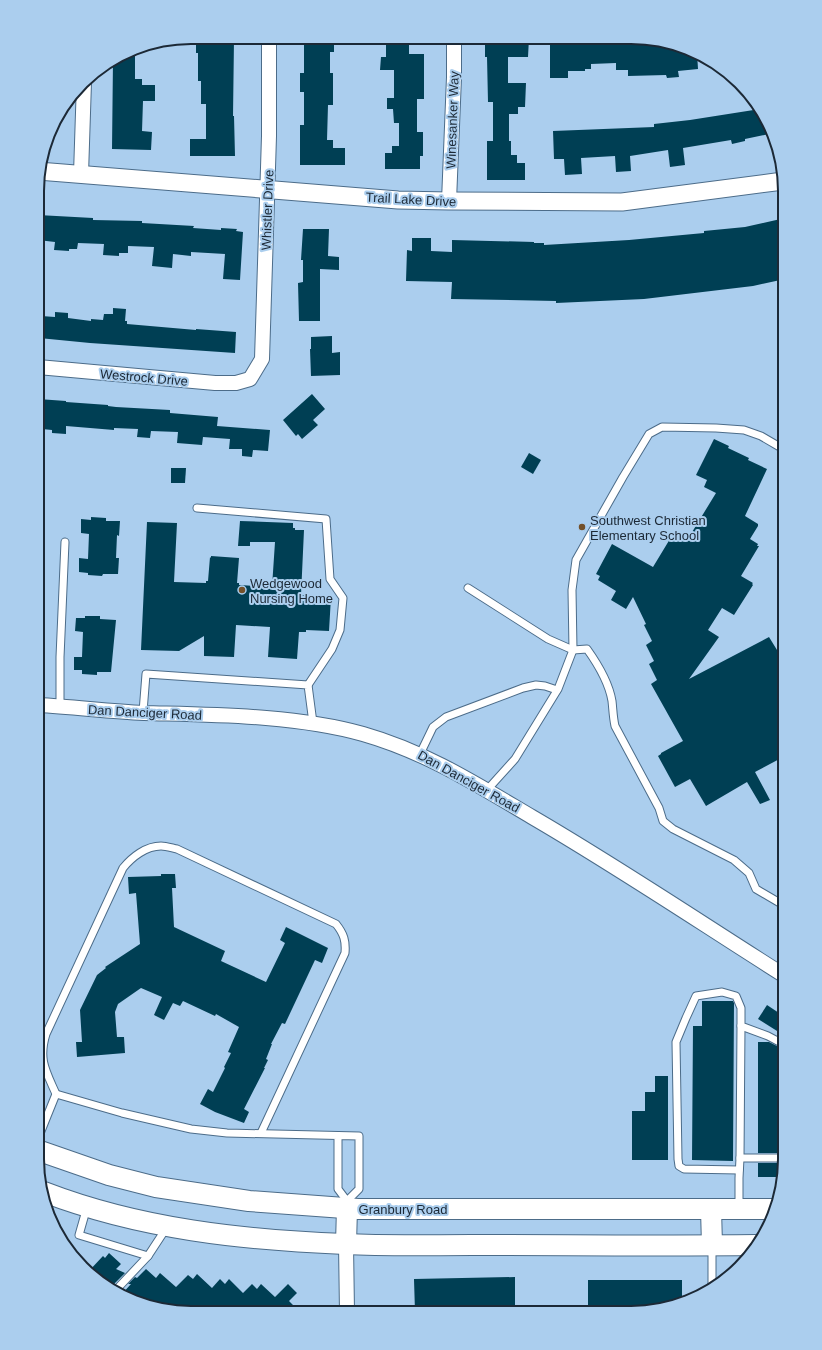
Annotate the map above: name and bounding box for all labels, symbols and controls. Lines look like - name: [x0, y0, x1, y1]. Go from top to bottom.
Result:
- street label: Winesanker Way: [443, 70, 462, 169]
- street label: Whistler Drive: [259, 169, 276, 251]
- street label: Trail Lake Drive: [365, 190, 457, 209]
- street label: Westrock Drive: [100, 366, 188, 389]
- place label: Southwest Christian Elementary School: [590, 513, 706, 543]
- marker: Southwest Christian Elementary School: [577, 522, 587, 532]
- place label: Wedgewood Nursing Home: [250, 576, 333, 606]
- marker: Wedgewood Nursing Home: [237, 585, 247, 595]
- street label: Dan Danciger Road: [88, 702, 202, 723]
- street label: Dan Danciger Road: [415, 747, 522, 816]
- street label: Granbury Road: [359, 1202, 447, 1217]

